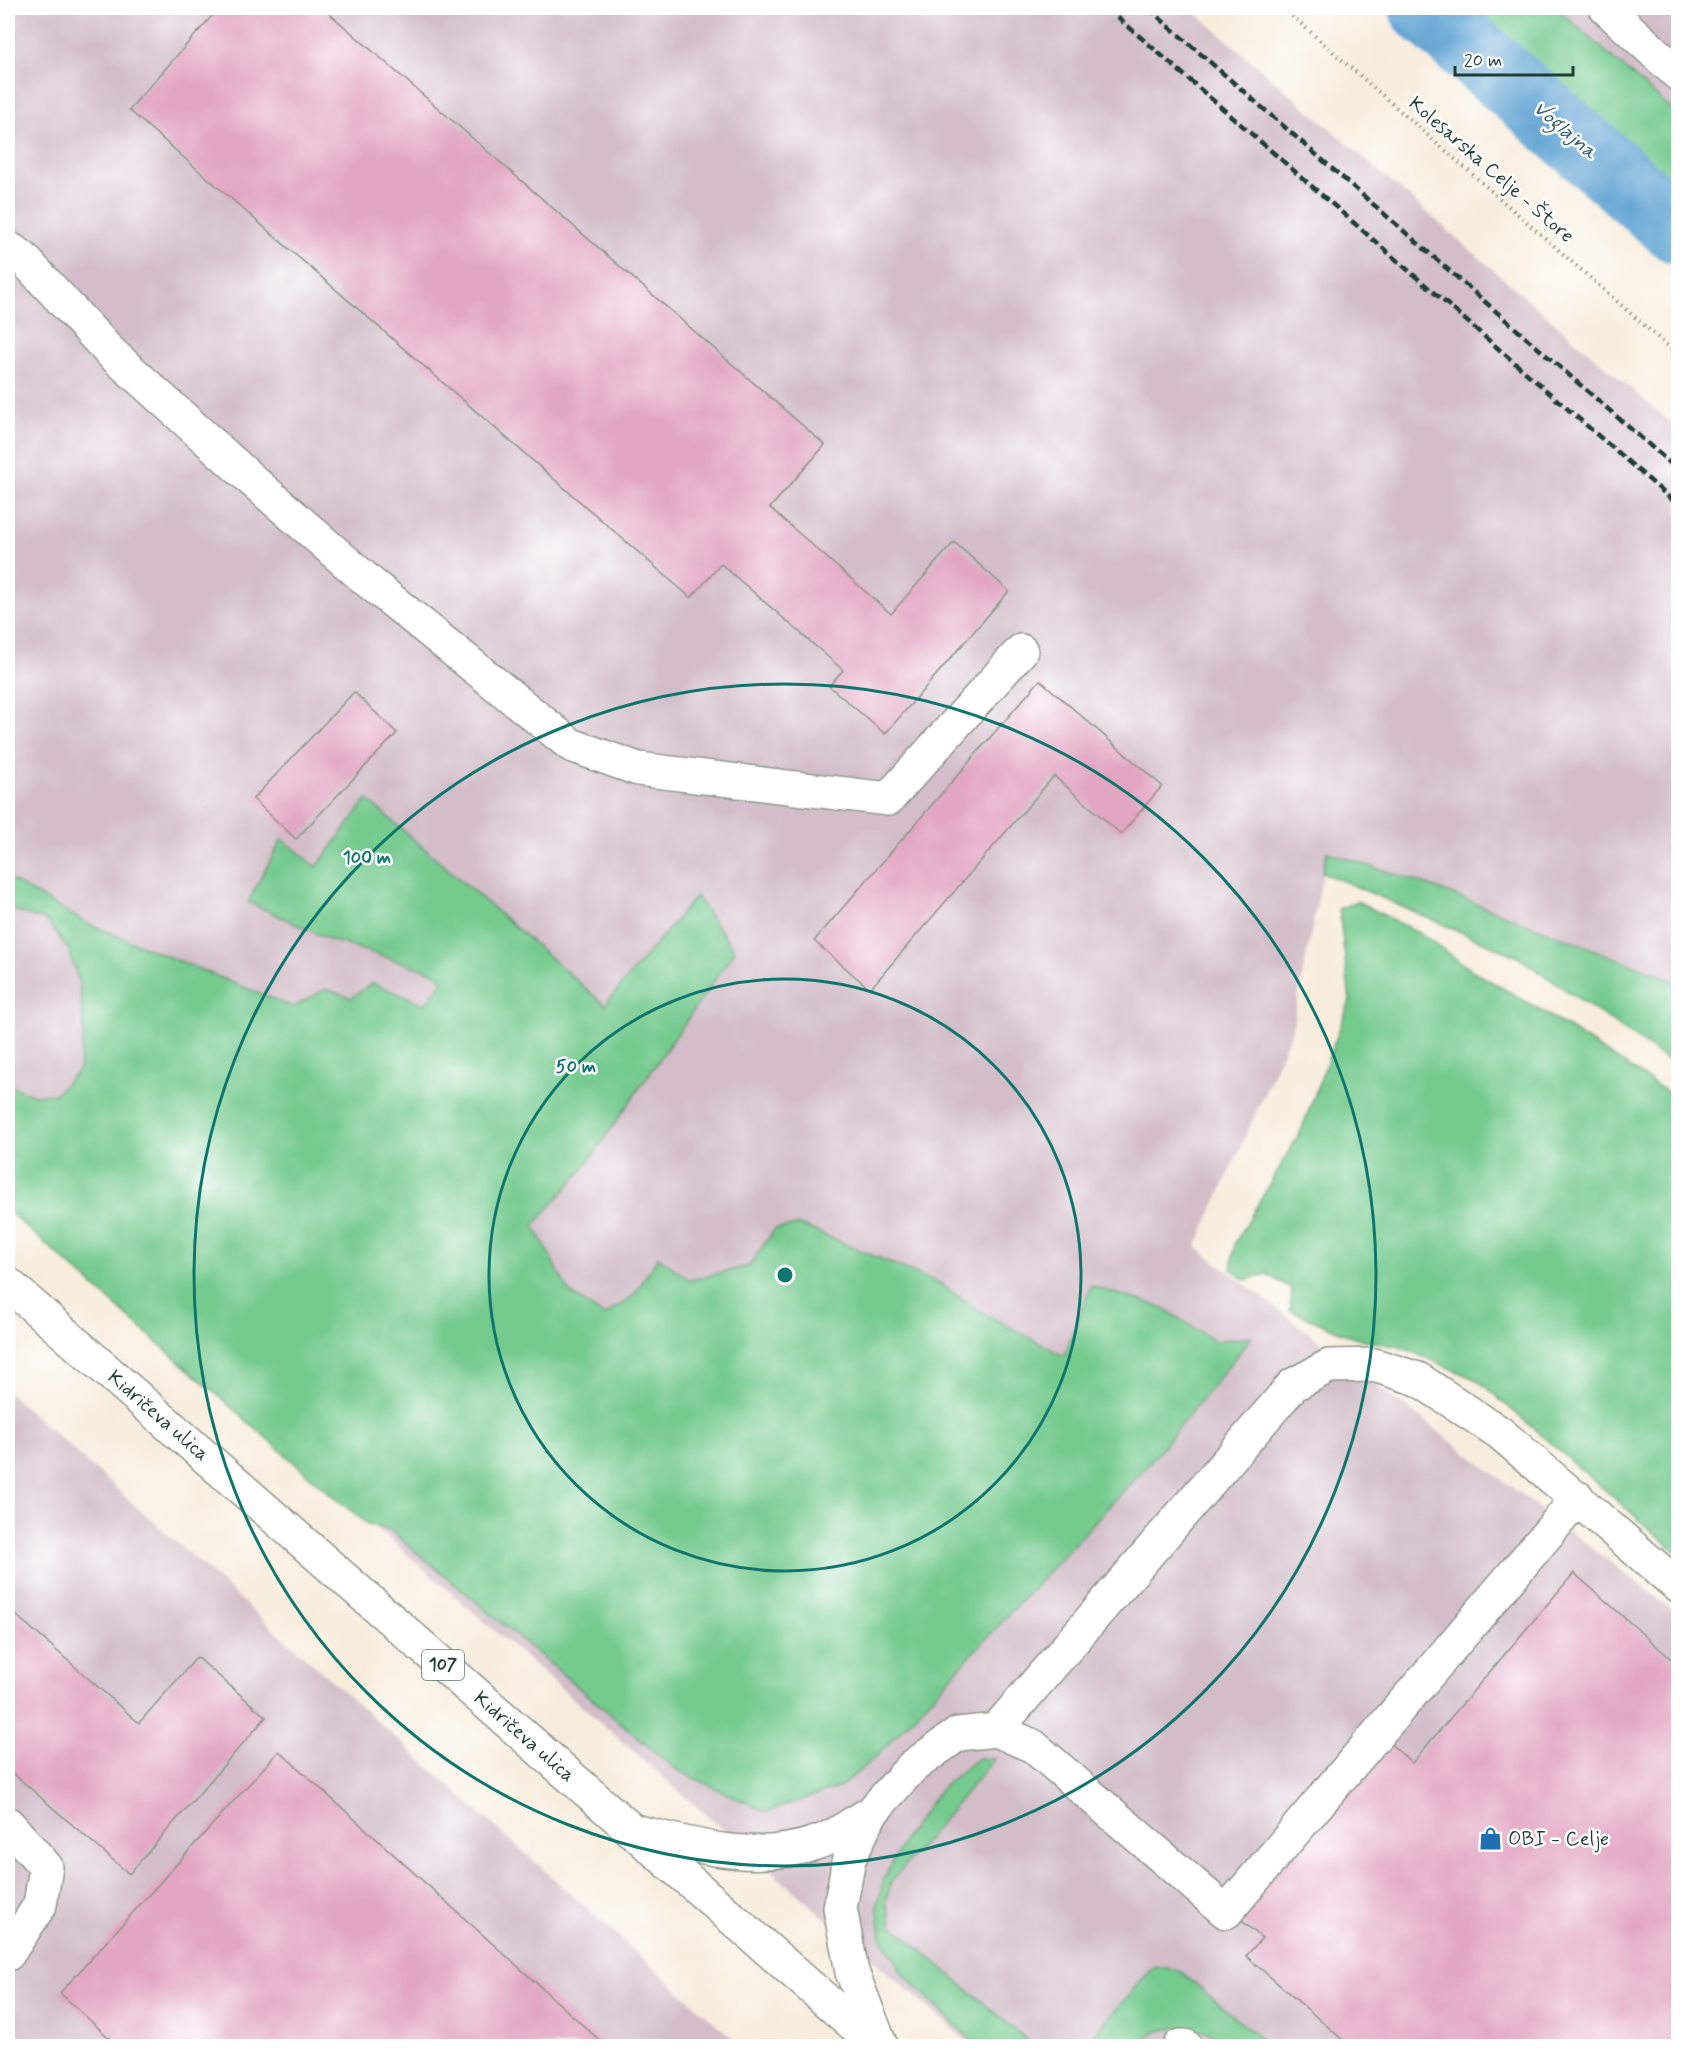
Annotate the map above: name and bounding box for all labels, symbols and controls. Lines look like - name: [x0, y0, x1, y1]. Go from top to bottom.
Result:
- scale bar: [1455, 39, 1574, 77]
- text: 20 m: [1464, 49, 1502, 73]
- street label: Kolesarska Celje - Štore: [1403, 91, 1579, 249]
- water label: Voglajna: [1526, 94, 1604, 168]
- text: 100 m: [343, 846, 391, 870]
- text: 50 m: [556, 1055, 596, 1079]
- centre of rings: [775, 1265, 795, 1285]
- street label: Kidričeva ulica: [102, 1364, 214, 1468]
- road number: 107: [422, 1650, 464, 1680]
- street label: Kidričeva ulica: [468, 1685, 580, 1789]
- shop icon: OBI - Celje: [1477, 1826, 1503, 1852]
- place label: OBI - Celje: [1508, 1826, 1609, 1853]

